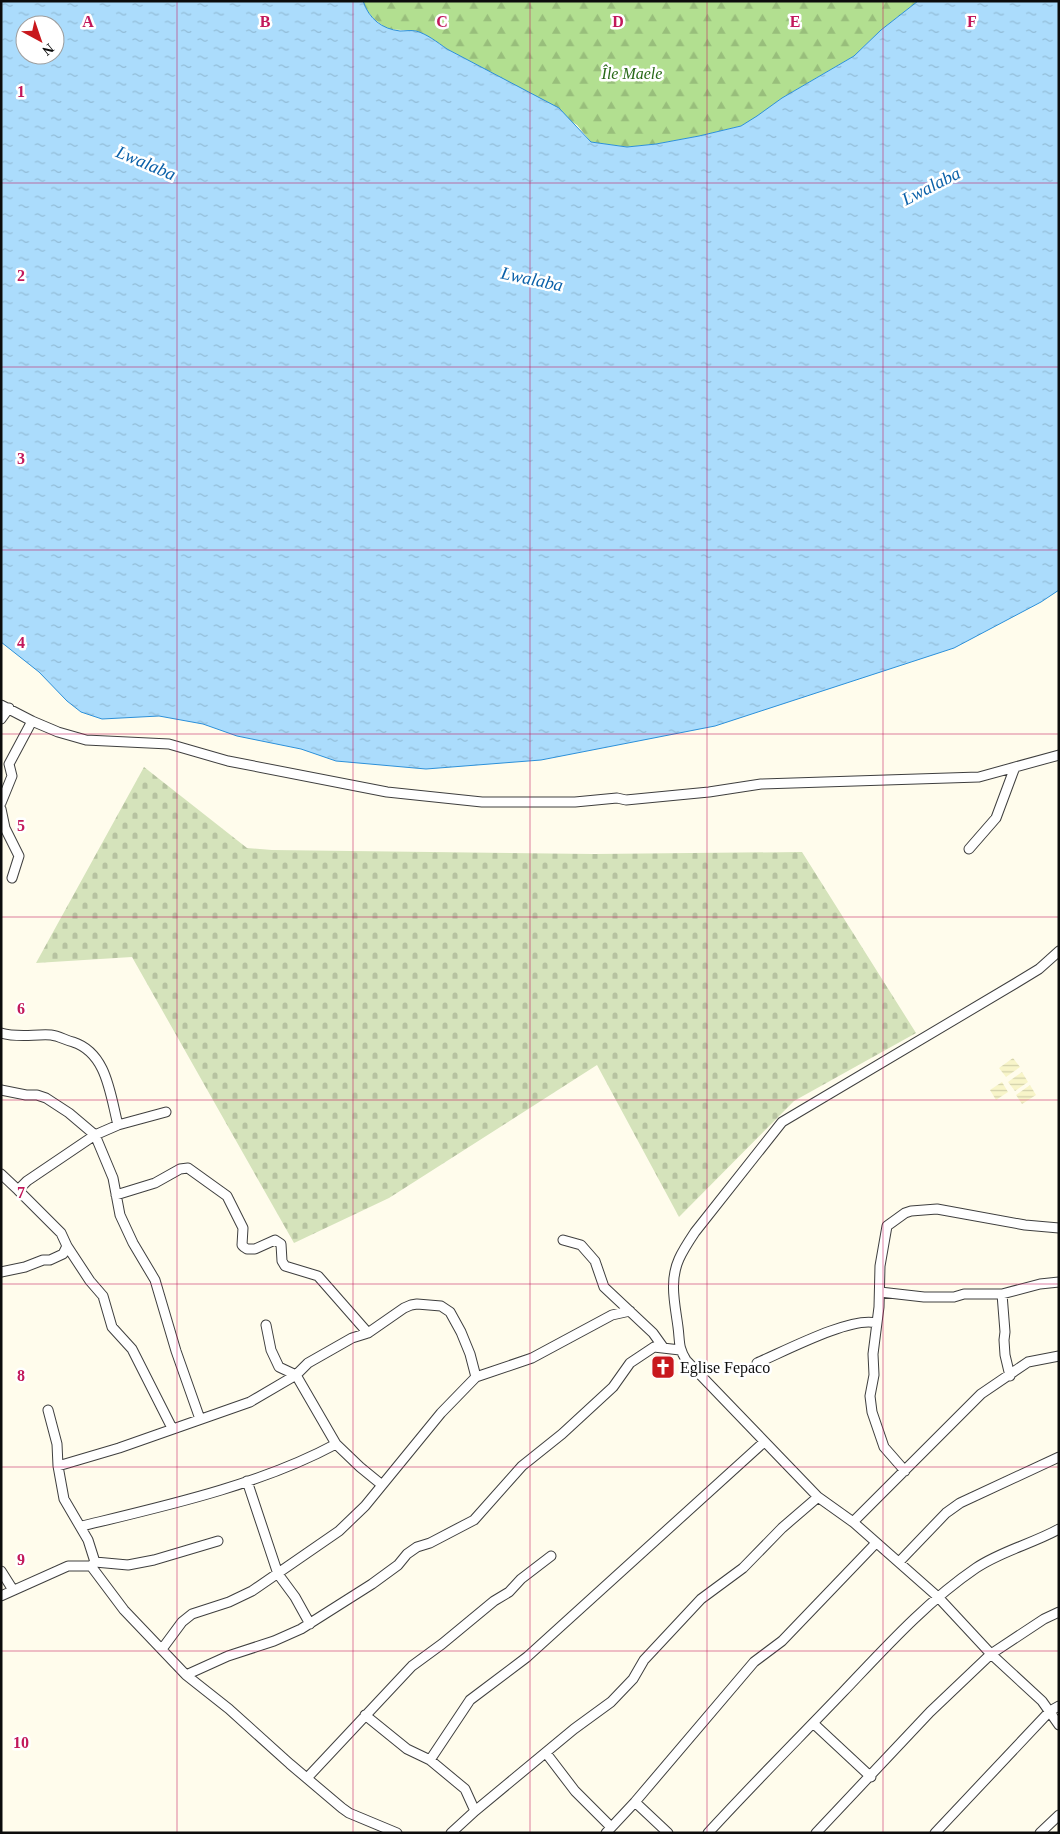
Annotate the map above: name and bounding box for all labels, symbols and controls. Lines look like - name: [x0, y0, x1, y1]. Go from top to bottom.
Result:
- text: A: [82, 13, 94, 30]
- text: B: [260, 13, 271, 30]
- text: C: [436, 13, 448, 30]
- text: D: [612, 13, 624, 30]
- text: E: [790, 13, 800, 30]
- text: F: [967, 13, 977, 30]
- north arrow: [15, 15, 65, 65]
- text: N: [39, 41, 57, 59]
- park label: Île Maele: [601, 64, 662, 82]
- text: 1: [17, 83, 25, 100]
- water label: Lwalaba: [112, 141, 179, 185]
- water label: Lwalaba: [897, 163, 964, 210]
- water label: Lwalaba: [498, 262, 565, 295]
- text: 2: [17, 267, 25, 284]
- text: 3: [17, 450, 25, 467]
- text: 4: [17, 634, 25, 651]
- text: 5: [17, 817, 25, 834]
- text: 6: [17, 1000, 25, 1017]
- text: 7: [17, 1184, 25, 1201]
- church icon: Eglise Fepaco: [650, 1354, 676, 1380]
- place label: Eglise Fepaco: [680, 1359, 770, 1377]
- text: 8: [17, 1367, 25, 1384]
- text: 9: [17, 1551, 25, 1568]
- text: 10: [13, 1734, 29, 1751]

